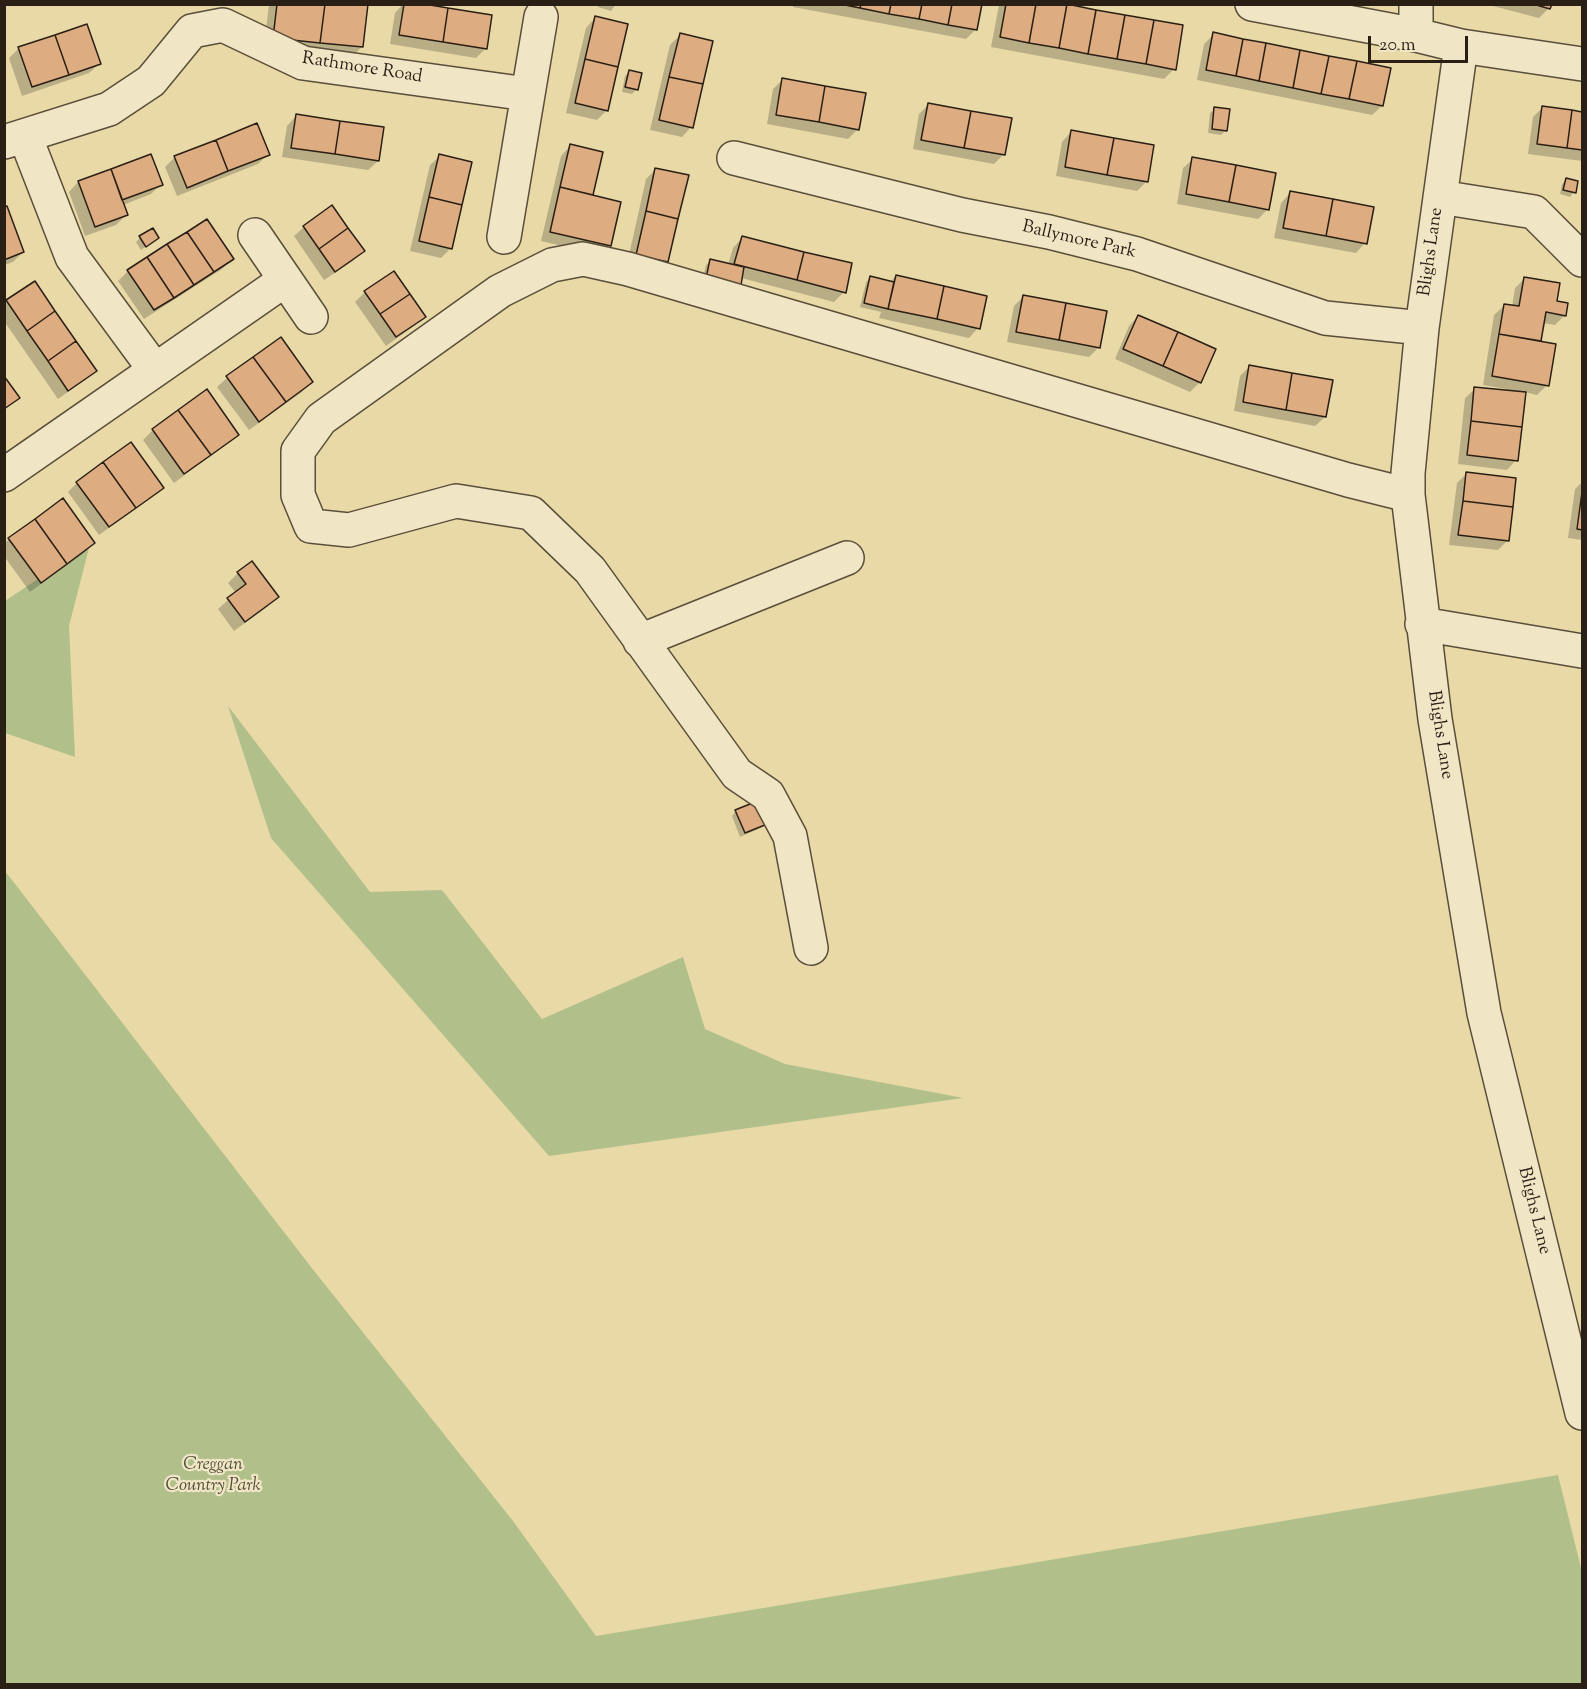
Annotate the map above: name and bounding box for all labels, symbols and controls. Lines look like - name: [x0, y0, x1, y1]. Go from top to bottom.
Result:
- scale bar: [1371, 24, 1472, 62]
- text: 20 m: [1379, 33, 1416, 59]
- street label: Rathmore Road: [300, 49, 424, 89]
- street label: Blighs Lane: [1415, 206, 1449, 298]
- street label: Ballymore Park: [1020, 217, 1138, 265]
- street label: Blighs Lane: [1421, 689, 1457, 781]
- street label: Blighs Lane: [1512, 1165, 1554, 1257]
- park label: Creggan Country Park: [165, 1455, 261, 1498]

